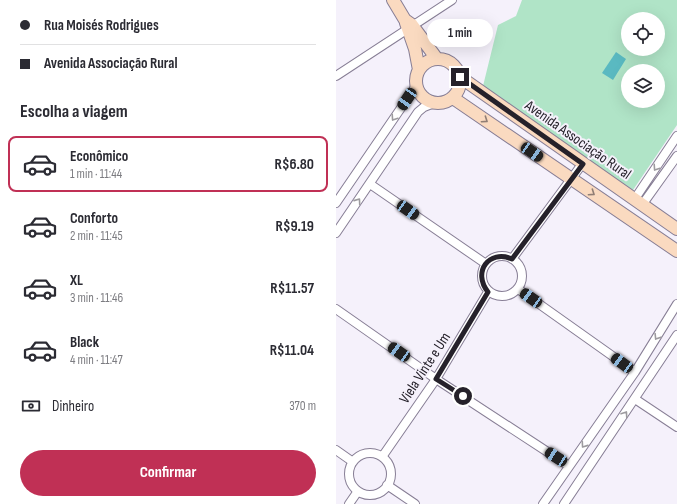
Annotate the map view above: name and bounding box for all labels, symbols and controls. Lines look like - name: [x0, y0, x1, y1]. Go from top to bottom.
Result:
- map controls: [621, 12, 665, 108]
- button: locate: [621, 12, 665, 56]
- text: Rua Moisés Rodrigues: [44, 16, 159, 35]
- callout: 1 min: [427, 19, 493, 47]
- text: 1 min: [448, 25, 472, 41]
- text: Avenida Associação Rural: [44, 54, 177, 73]
- button: layers: [621, 64, 665, 108]
- route end: [451, 68, 469, 86]
- car: [395, 86, 419, 112]
- street label: Avenida Associação Rural: [520, 96, 635, 184]
- text: Escolha a viagem: [20, 101, 128, 122]
- one-way arrow: [392, 114, 399, 121]
- one-way arrow: [481, 115, 488, 123]
- car: [519, 140, 545, 164]
- icon: car: [22, 146, 58, 182]
- text: Econômico: [70, 147, 128, 166]
- text: R$6.80: [275, 155, 314, 174]
- one-way arrow: [653, 164, 661, 171]
- text: 1 min · 11:44: [70, 166, 122, 182]
- one-way arrow: [588, 188, 595, 195]
- one-way arrow: [353, 198, 360, 205]
- car: [395, 198, 421, 222]
- icon: car: [22, 208, 58, 244]
- text: Conforto: [70, 209, 118, 228]
- text: R$9.19: [276, 217, 314, 236]
- text: 2 min · 11:45: [70, 228, 123, 244]
- icon: car: [22, 270, 58, 306]
- text: XL: [70, 271, 83, 290]
- text: R$11.57: [270, 279, 314, 298]
- car: [518, 286, 544, 310]
- text: 3 min · 11:46: [70, 290, 123, 306]
- street label: Viela Vinte e Um: [395, 329, 455, 407]
- icon: car: [22, 332, 58, 368]
- text: Black: [70, 333, 99, 352]
- one-way arrow: [654, 333, 661, 340]
- car: [386, 340, 412, 364]
- text: R$11.04: [270, 341, 314, 360]
- car: [609, 351, 635, 375]
- text: 4 min · 11:47: [70, 352, 123, 368]
- route start: [454, 387, 472, 405]
- icon: cash: [20, 395, 42, 417]
- text: Dinheiro: [52, 397, 94, 416]
- text: 370 m: [289, 398, 316, 414]
- one-way arrow: [620, 411, 627, 418]
- one-way arrow: [582, 440, 589, 447]
- car: [543, 445, 569, 469]
- button: Confirmar: [20, 450, 316, 496]

